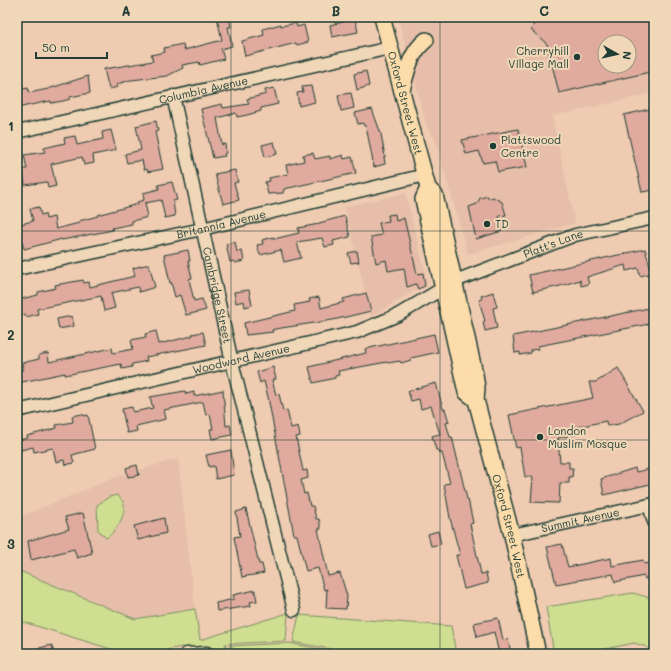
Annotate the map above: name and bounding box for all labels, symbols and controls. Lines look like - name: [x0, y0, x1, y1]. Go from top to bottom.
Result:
- text: A: [121, 2, 131, 19]
- text: B: [332, 2, 341, 19]
- text: C: [539, 2, 549, 19]
- scale bar: [36, 34, 107, 60]
- north arrow: [597, 34, 637, 74]
- text: 50 m: [42, 39, 70, 55]
- place label: Cherryhill Village Mall: [508, 43, 569, 71]
- street label: Oxford Street West: [385, 49, 427, 156]
- text: N: [619, 50, 635, 61]
- marker: Cherryhill Village Mall: [572, 52, 582, 62]
- street label: Columbia Avenue: [157, 72, 249, 107]
- text: 1: [8, 117, 14, 134]
- place label: Plattswood Centre: [501, 132, 561, 160]
- marker: Plattswood Centre: [488, 141, 498, 151]
- street label: Britannia Avenue: [175, 206, 267, 241]
- place label: TD: [495, 216, 509, 231]
- marker: TD: [482, 219, 492, 229]
- street label: Platt's Lane: [521, 225, 585, 261]
- street label: Cambridge Street: [200, 245, 236, 345]
- text: 2: [7, 326, 15, 343]
- street label: Woodward Avenue: [191, 340, 291, 377]
- place label: London Muslim Mosque: [548, 423, 627, 451]
- marker: London Muslim Mosque: [535, 432, 545, 442]
- street label: Oxford Street West: [489, 473, 529, 580]
- street label: Summit Avenue: [540, 504, 621, 535]
- text: 3: [7, 535, 15, 552]

